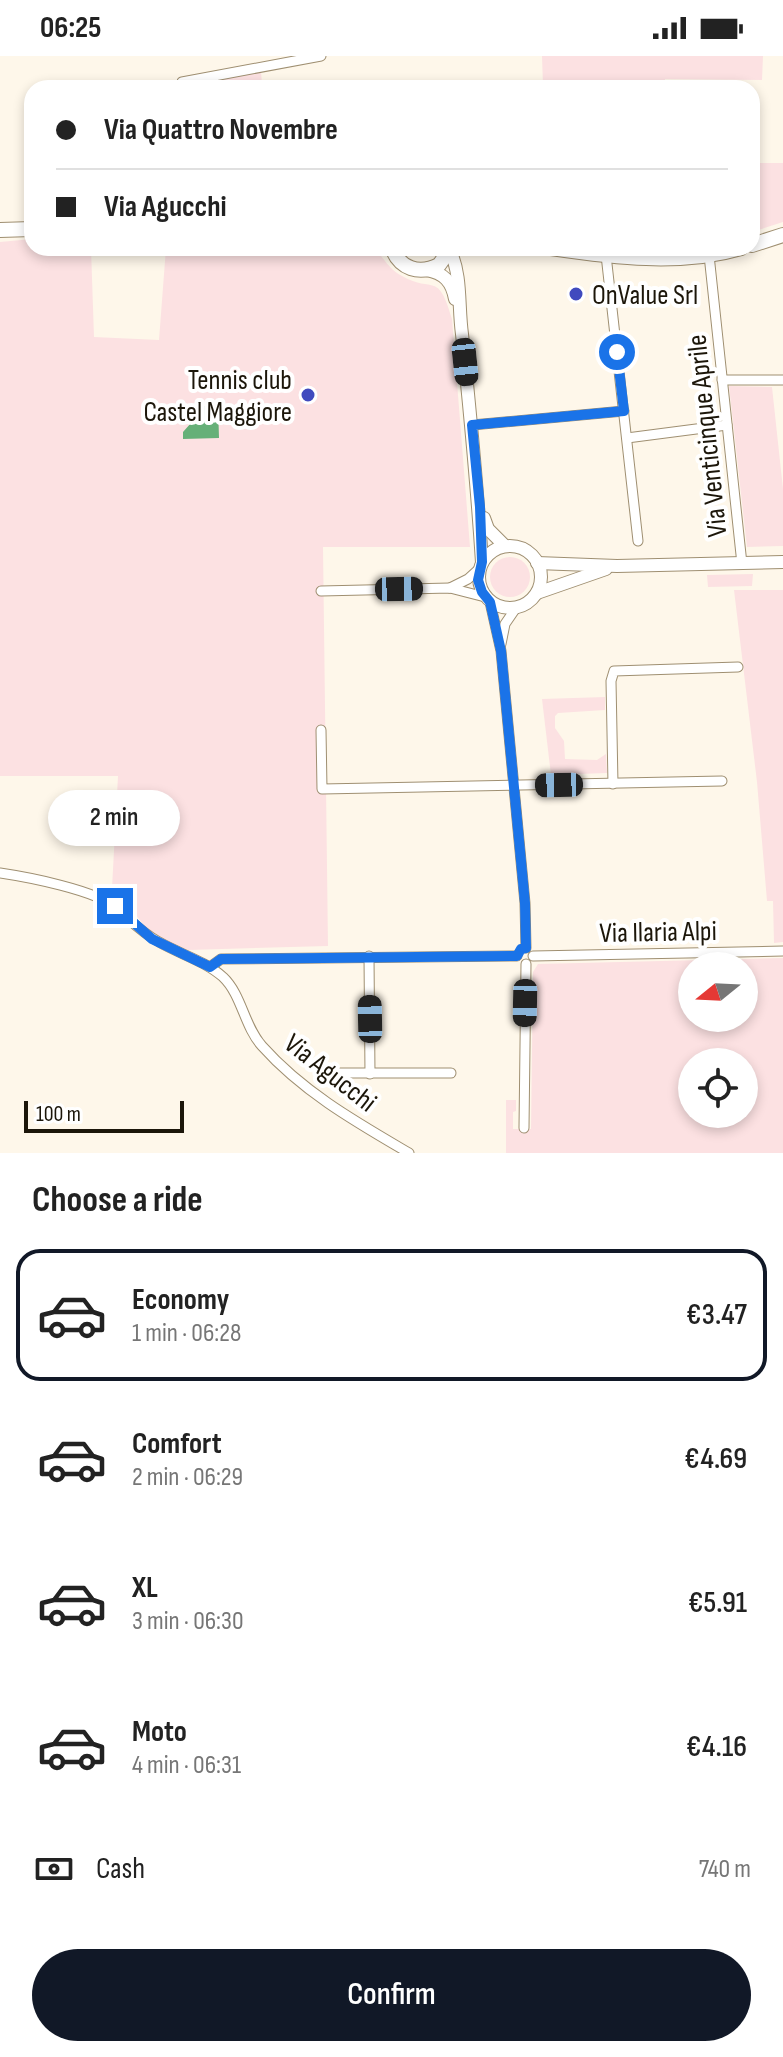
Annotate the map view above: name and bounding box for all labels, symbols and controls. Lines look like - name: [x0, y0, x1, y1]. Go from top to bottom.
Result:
- text: 06:25: [40, 10, 101, 46]
- text: Via Quattro Novembre: [104, 112, 338, 148]
- text: Via Agucchi: [104, 189, 227, 225]
- place label: OnValue Srl: [592, 279, 698, 312]
- marker: OnValue Srl: [567, 285, 585, 303]
- street label: Via Venticinque Aprile: [680, 333, 735, 539]
- route start: [599, 334, 635, 370]
- car: [451, 337, 479, 387]
- place label: Tennis club Castel Maggiore: [143, 364, 292, 429]
- marker: Tennis club Castel Maggiore: [299, 386, 317, 404]
- car: [375, 577, 423, 601]
- car: [535, 773, 583, 797]
- callout: 2 min: [49, 790, 181, 846]
- text: 2 min: [90, 802, 138, 833]
- route end: [97, 888, 133, 924]
- street label: Via Ilaria Alpi: [599, 915, 717, 950]
- north arrow: [678, 952, 758, 1032]
- map controls: [678, 952, 758, 1128]
- car: [513, 979, 537, 1027]
- car: [358, 995, 382, 1043]
- street label: Via Agucchi: [277, 1027, 383, 1119]
- button: locate: [678, 1048, 758, 1128]
- scale bar: [24, 1097, 184, 1133]
- text: 100 m: [36, 1101, 81, 1128]
- text: Choose a ride: [32, 1179, 203, 1222]
- icon: car: [36, 1279, 108, 1351]
- text: Economy: [132, 1282, 229, 1318]
- text: €3.47: [686, 1297, 747, 1333]
- text: 1 min · 06:28: [132, 1318, 241, 1349]
- icon: car: [36, 1423, 108, 1495]
- text: Comfort: [132, 1426, 222, 1462]
- text: €4.69: [684, 1441, 747, 1477]
- text: 2 min · 06:29: [132, 1462, 243, 1493]
- icon: car: [36, 1567, 108, 1639]
- text: XL: [132, 1570, 158, 1606]
- text: €5.91: [688, 1585, 747, 1621]
- text: 3 min · 06:30: [132, 1606, 244, 1637]
- icon: car: [36, 1711, 108, 1783]
- text: Moto: [132, 1714, 187, 1750]
- text: €4.16: [686, 1729, 747, 1765]
- text: 4 min · 06:31: [132, 1750, 241, 1781]
- icon: cash: [32, 1847, 76, 1891]
- text: Cash: [96, 1851, 145, 1887]
- text: 740 m: [699, 1854, 751, 1885]
- button: Confirm: [32, 1949, 751, 2041]

